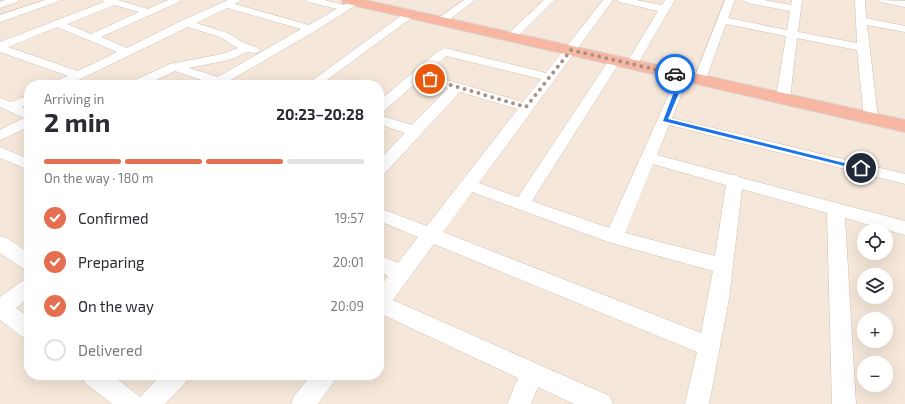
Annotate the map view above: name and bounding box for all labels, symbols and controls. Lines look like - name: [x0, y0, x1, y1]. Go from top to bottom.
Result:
- courier: [655, 54, 695, 94]
- pin: [413, 62, 447, 96]
- icon: car: [664, 63, 686, 85]
- icon: bag: [419, 68, 441, 90]
- text: Arriving in: [44, 91, 104, 107]
- text: 20:23–20:28: [276, 105, 364, 123]
- text: 2 min: [44, 106, 110, 137]
- pin: [844, 151, 878, 185]
- icon: home: [850, 157, 872, 179]
- text: On the way · 180 m: [44, 170, 154, 186]
- icon: check: [44, 207, 66, 229]
- text: Confirmed: [78, 209, 149, 227]
- text: 19:57: [335, 210, 364, 226]
- map controls: [857, 224, 893, 392]
- button: locate: [857, 224, 893, 260]
- icon: check: [44, 251, 66, 273]
- text: Preparing: [78, 253, 144, 271]
- text: 20:01: [333, 254, 364, 270]
- button: layers: [857, 268, 893, 304]
- icon: check: [44, 295, 66, 317]
- text: On the way: [78, 297, 154, 315]
- text: 20:09: [331, 298, 364, 314]
- button: +: [857, 312, 893, 348]
- text: Delivered: [78, 341, 143, 359]
- button: −: [857, 356, 893, 392]

